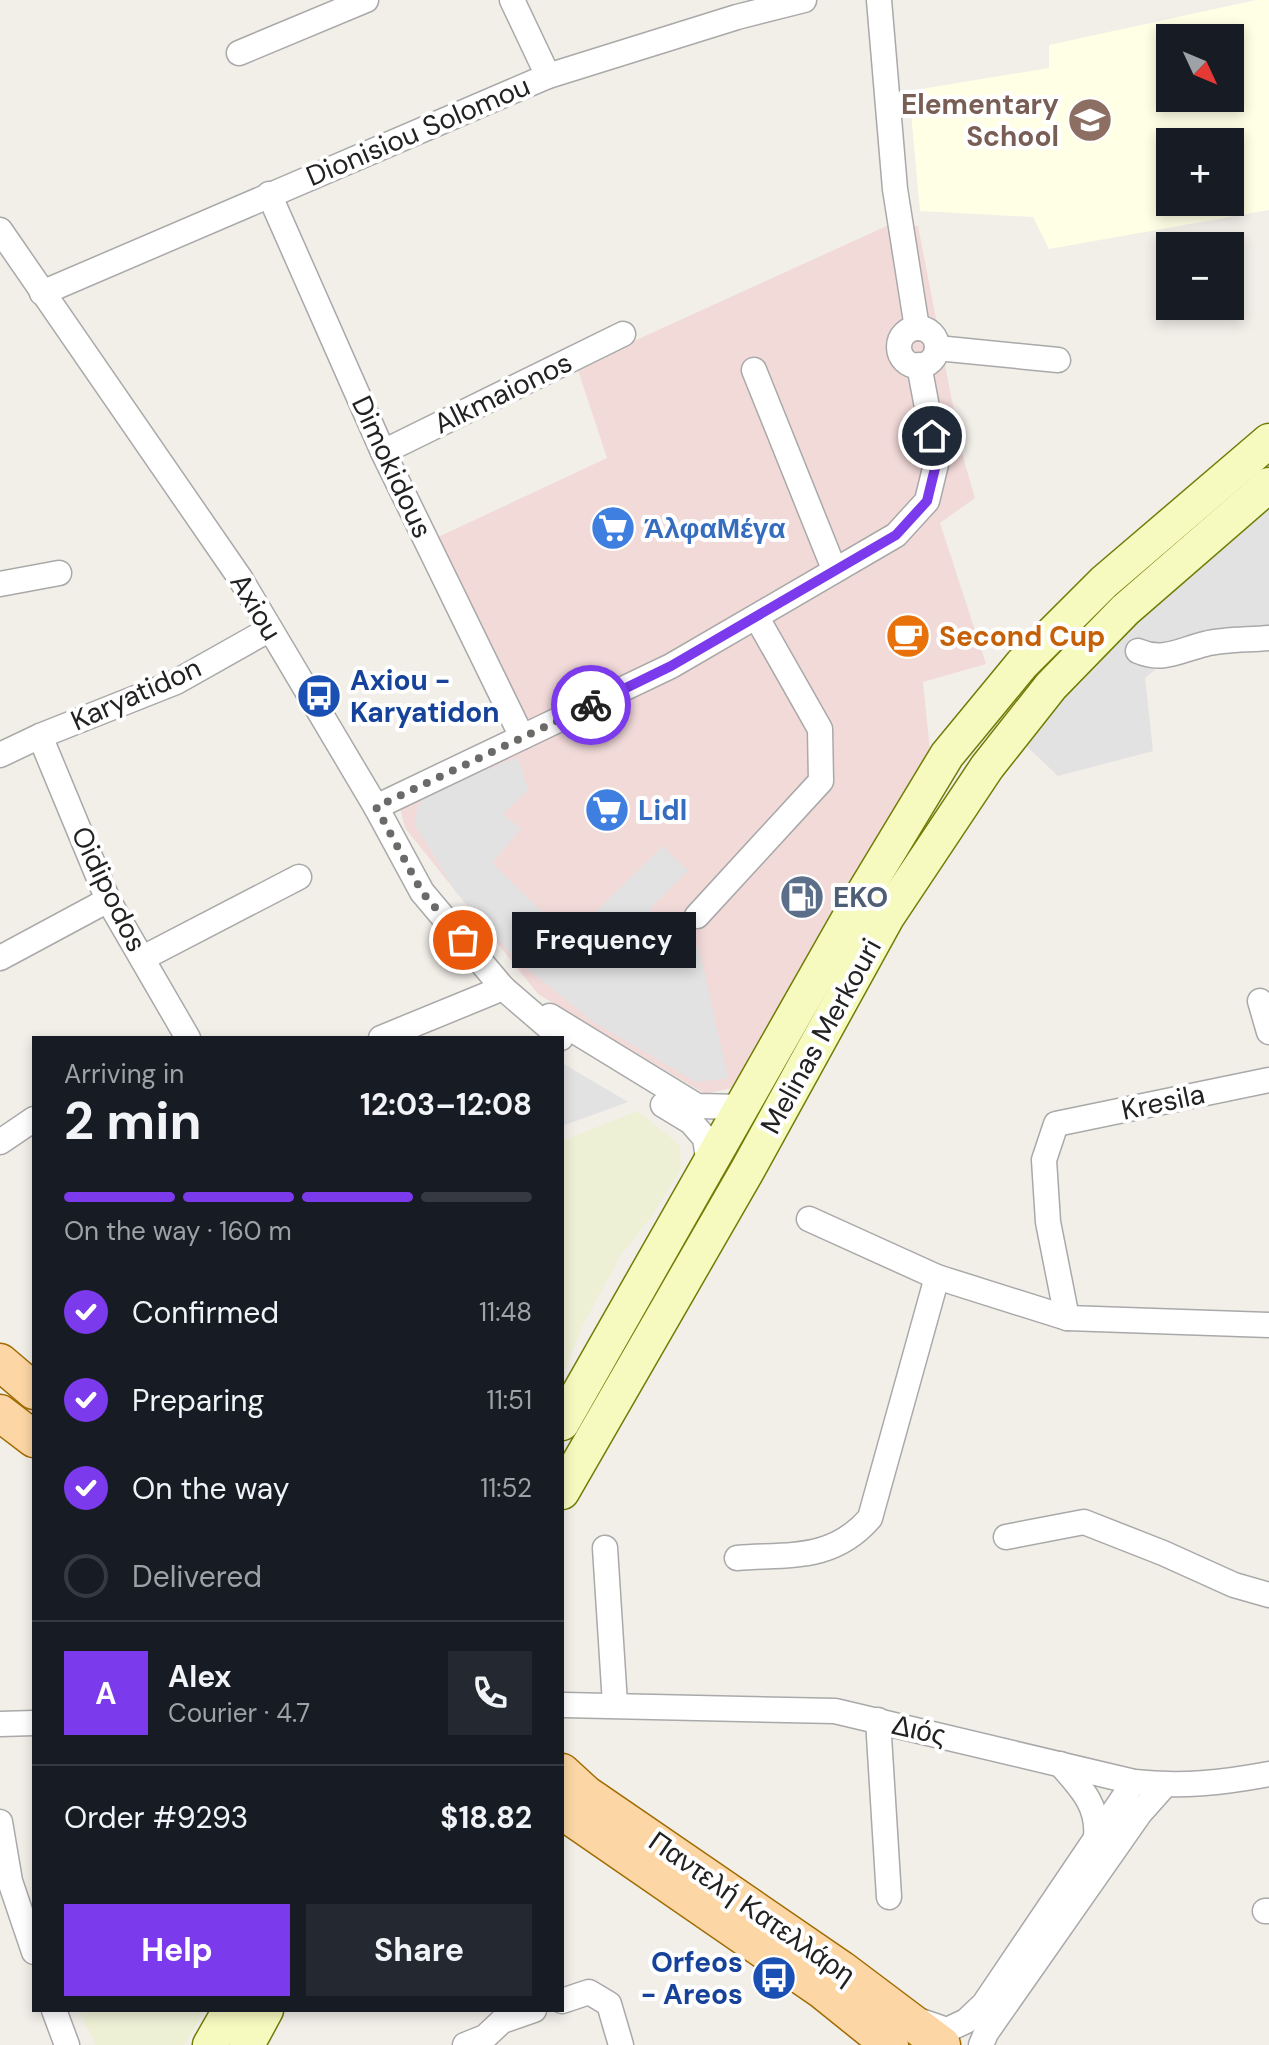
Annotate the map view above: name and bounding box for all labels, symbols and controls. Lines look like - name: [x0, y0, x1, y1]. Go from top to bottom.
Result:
- north arrow: [1156, 24, 1244, 112]
- map controls: [1156, 24, 1244, 320]
- street label: Dionisiou Solomou: [301, 67, 535, 195]
- place label: Elementary School: [901, 86, 1059, 155]
- school or university icon: Elementary School: [1066, 96, 1114, 144]
- button: +: [1156, 128, 1244, 216]
- button: −: [1156, 232, 1244, 320]
- street label: Alkmaionos: [428, 344, 578, 442]
- street label: Dimokidous: [343, 390, 441, 544]
- pin: [898, 402, 966, 470]
- icon: home: [910, 414, 954, 458]
- supermarket icon: ΆλφαΜέγα: [589, 504, 637, 552]
- place label: ΆλφαΜέγα: [644, 510, 785, 547]
- street label: Axiou: [222, 567, 290, 647]
- cafe icon: Second Cup: [884, 612, 932, 660]
- place label: Second Cup: [939, 618, 1105, 655]
- street label: Karyatidon: [65, 649, 207, 739]
- place label: Axiou - Karyatidon: [350, 662, 500, 731]
- courier: [551, 665, 631, 745]
- bus stop icon: Axiou - Karyatidon: [295, 672, 343, 720]
- icon: bike: [569, 683, 613, 727]
- supermarket icon: Lidl: [583, 786, 631, 834]
- place label: Lidl: [638, 792, 687, 829]
- street label: Oidipodos: [63, 820, 155, 958]
- fuel station icon: EKO: [778, 873, 826, 921]
- place label: EKO: [833, 879, 888, 916]
- pin: [429, 906, 497, 974]
- callout: Frequency: [511, 912, 695, 968]
- icon: bag: [441, 918, 485, 962]
- text: Frequency: [536, 923, 672, 957]
- street label: Melinas Merkouri: [752, 932, 890, 1140]
- text: Arriving in: [64, 1057, 184, 1091]
- street label: Kresila: [1118, 1075, 1208, 1129]
- text: 12:03–12:08: [360, 1085, 532, 1124]
- text: 2 min: [64, 1087, 202, 1155]
- text: On the way · 160 m: [64, 1214, 292, 1248]
- icon: check: [64, 1290, 108, 1334]
- text: Confirmed: [132, 1293, 279, 1332]
- text: 11:48: [479, 1295, 532, 1329]
- icon: check: [64, 1378, 108, 1422]
- text: Preparing: [132, 1381, 264, 1420]
- text: 11:51: [487, 1383, 532, 1417]
- icon: check: [64, 1466, 108, 1510]
- text: On the way: [132, 1469, 289, 1508]
- text: 11:52: [480, 1471, 532, 1505]
- text: Delivered: [132, 1557, 262, 1596]
- button: phone: [448, 1651, 532, 1735]
- text: Alex: [168, 1657, 231, 1696]
- text: A: [95, 1674, 117, 1713]
- text: Courier · 4.7: [168, 1696, 310, 1730]
- street label: Διός: [889, 1706, 949, 1754]
- text: Order #9293: [64, 1798, 248, 1837]
- text: $18.82: [440, 1798, 532, 1837]
- street label: Παντελή Κατελλάρη: [641, 1823, 863, 1993]
- button: Help: [64, 1904, 290, 1996]
- button: Share: [306, 1904, 532, 1996]
- place label: Orfeos - Areos: [640, 1944, 743, 2013]
- bus stop icon: Orfeos - Areos: [750, 1954, 798, 2002]

